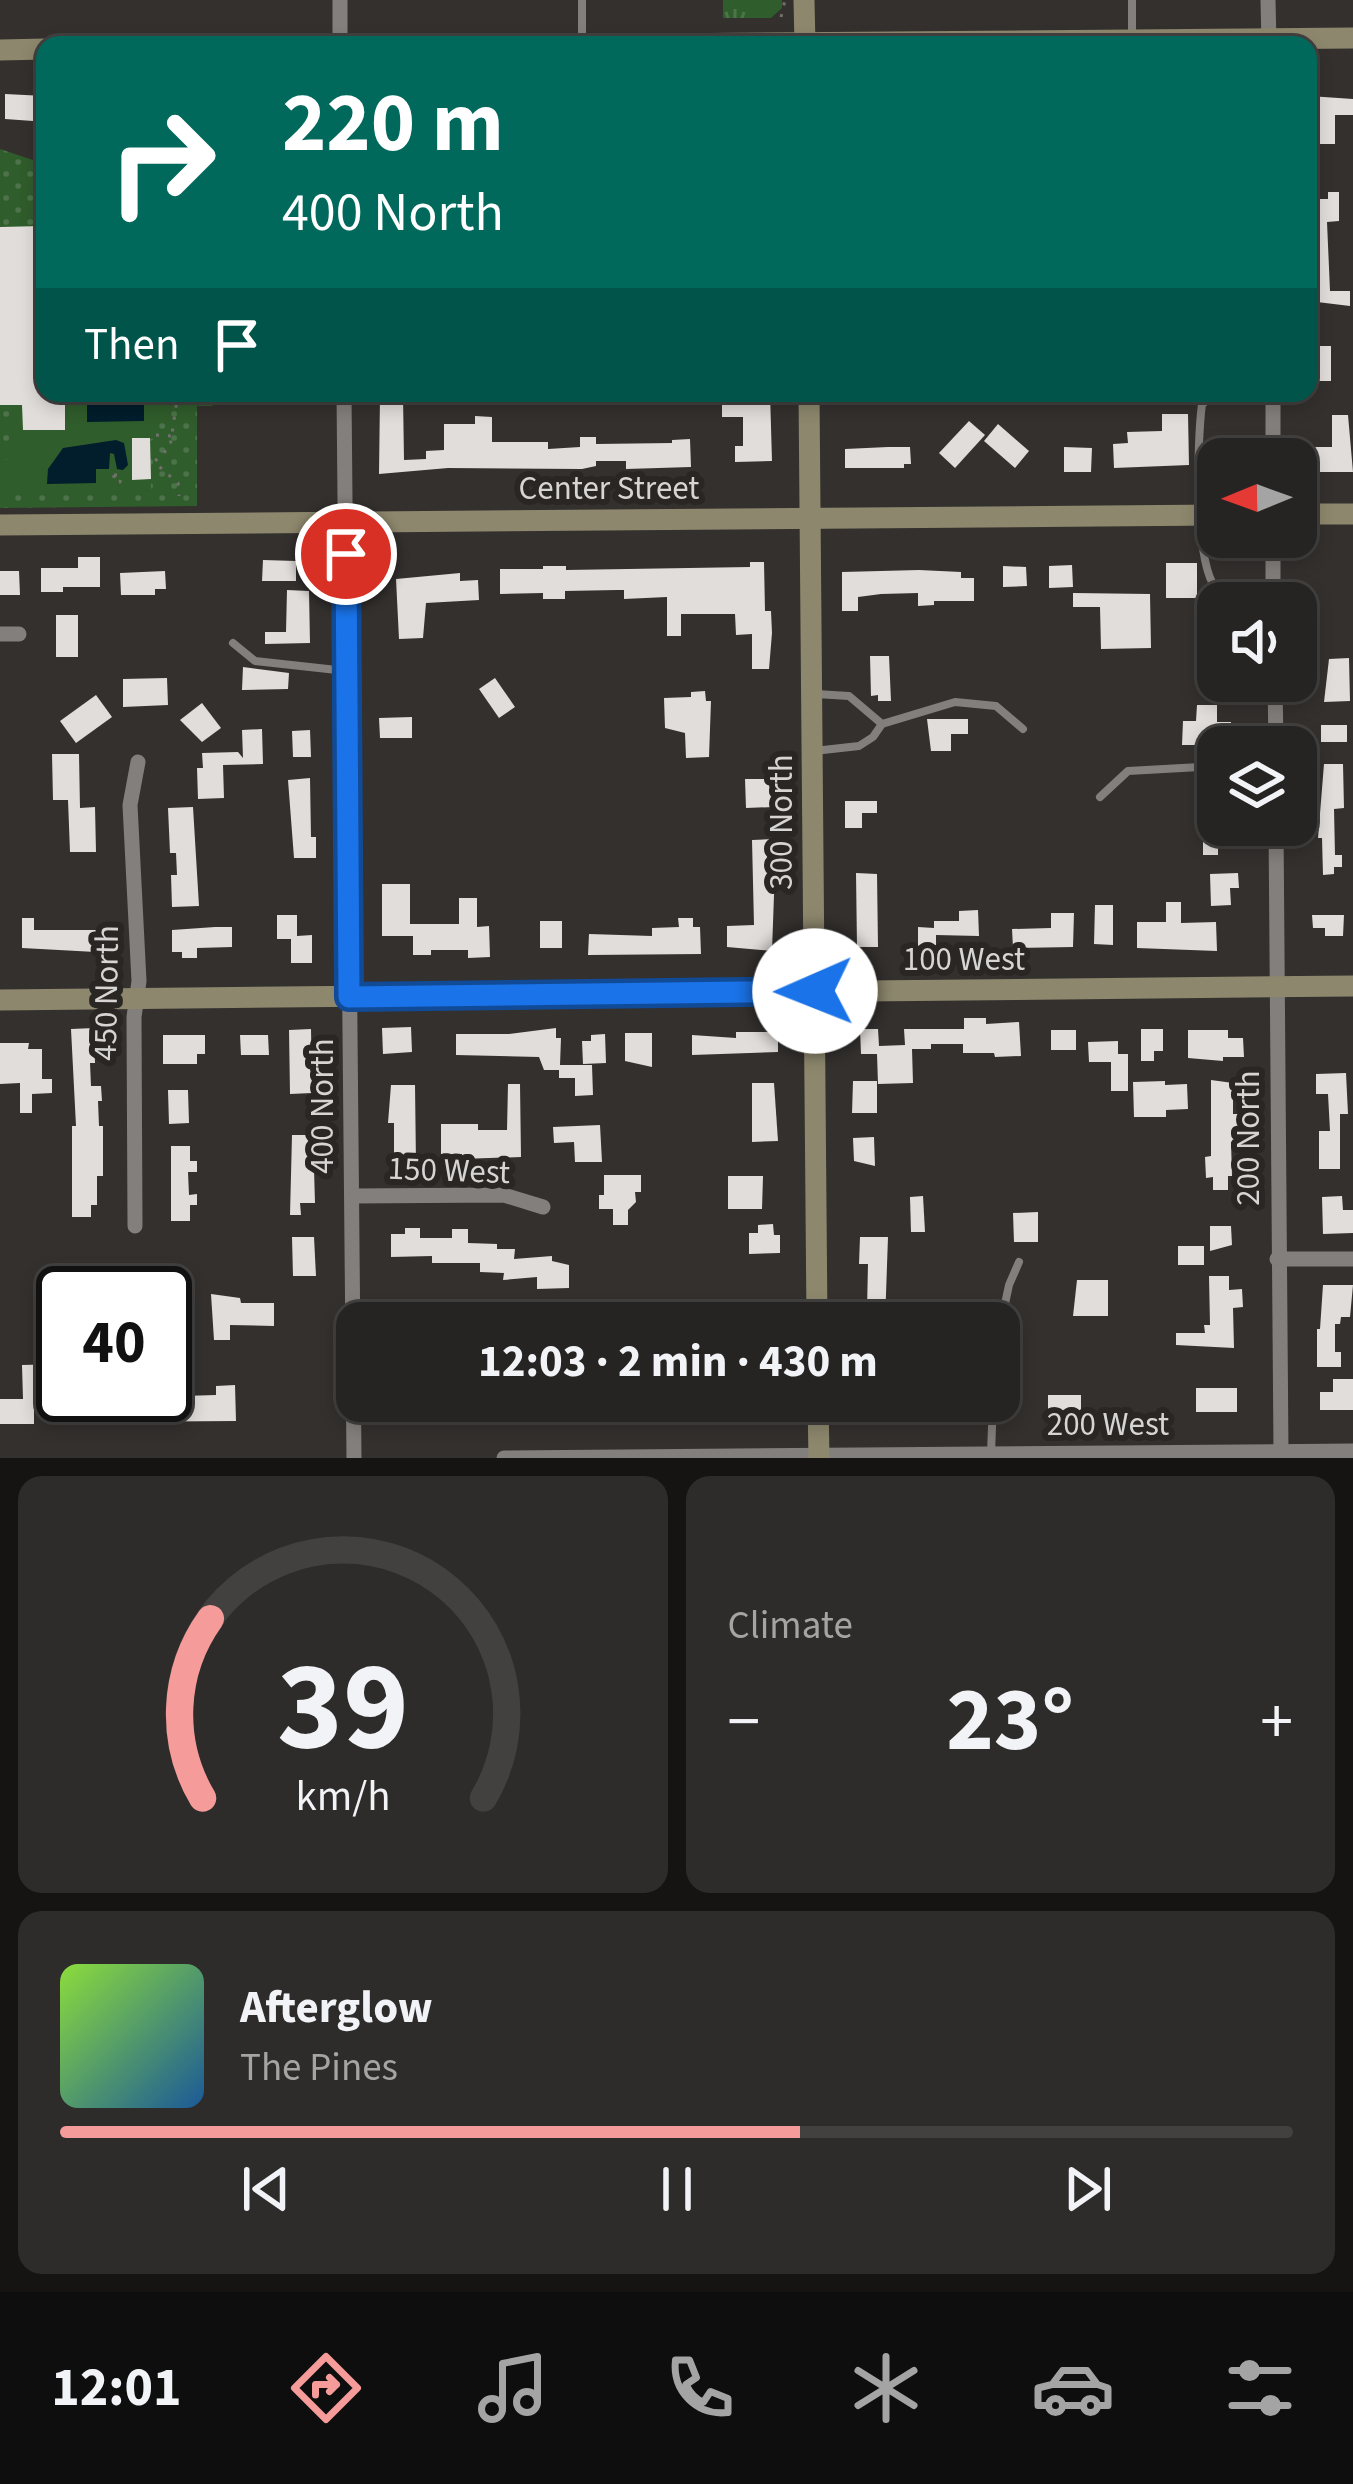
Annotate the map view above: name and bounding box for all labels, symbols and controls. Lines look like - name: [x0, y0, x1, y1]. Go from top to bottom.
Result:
- text: 220 m: [282, 64, 504, 184]
- icon: right: [84, 84, 240, 240]
- text: 400 North: [282, 175, 504, 252]
- icon: arrive: [204, 312, 270, 378]
- text: Then: [84, 313, 180, 377]
- north arrow: [1197, 438, 1317, 558]
- map controls: [1197, 438, 1317, 846]
- street label: Center Street: [518, 465, 700, 512]
- pin: [295, 503, 397, 605]
- icon: arrive: [313, 521, 379, 587]
- button: sound: [1197, 582, 1317, 702]
- button: layers: [1197, 726, 1317, 846]
- street label: 300 North: [758, 754, 805, 890]
- street label: 450 North: [82, 925, 131, 1061]
- position arrow: [752, 928, 878, 1054]
- street label: 100 West: [903, 936, 1025, 983]
- street label: 400 North: [299, 1038, 346, 1174]
- street label: 200 North: [1225, 1070, 1272, 1206]
- street label: 150 West: [387, 1145, 511, 1196]
- speed limit sign: 40: [36, 1266, 192, 1422]
- text: 12:03 · 2 min · 430 m: [478, 1330, 878, 1394]
- street label: 200 West: [1047, 1401, 1169, 1448]
- text: Climate: [728, 1598, 853, 1654]
- text: 39: [277, 1619, 409, 1797]
- text: 23°: [946, 1657, 1074, 1785]
- text: −: [728, 1675, 760, 1769]
- text: +: [1260, 1675, 1293, 1769]
- text: km/h: [295, 1765, 390, 1826]
- text: Afterglow: [240, 1976, 433, 2040]
- text: The Pines: [240, 2040, 398, 2096]
- icon: previous: [233, 2156, 299, 2222]
- icon: pause: [644, 2156, 710, 2222]
- icon: next: [1055, 2156, 1121, 2222]
- icon: directions: [284, 2346, 368, 2430]
- icon: music: [471, 2346, 555, 2430]
- icon: phone: [658, 2346, 742, 2430]
- icon: climate: [844, 2346, 928, 2430]
- icon: car: [1031, 2346, 1115, 2430]
- icon: filters: [1218, 2346, 1302, 2430]
- text: 12:01: [51, 2350, 182, 2427]

